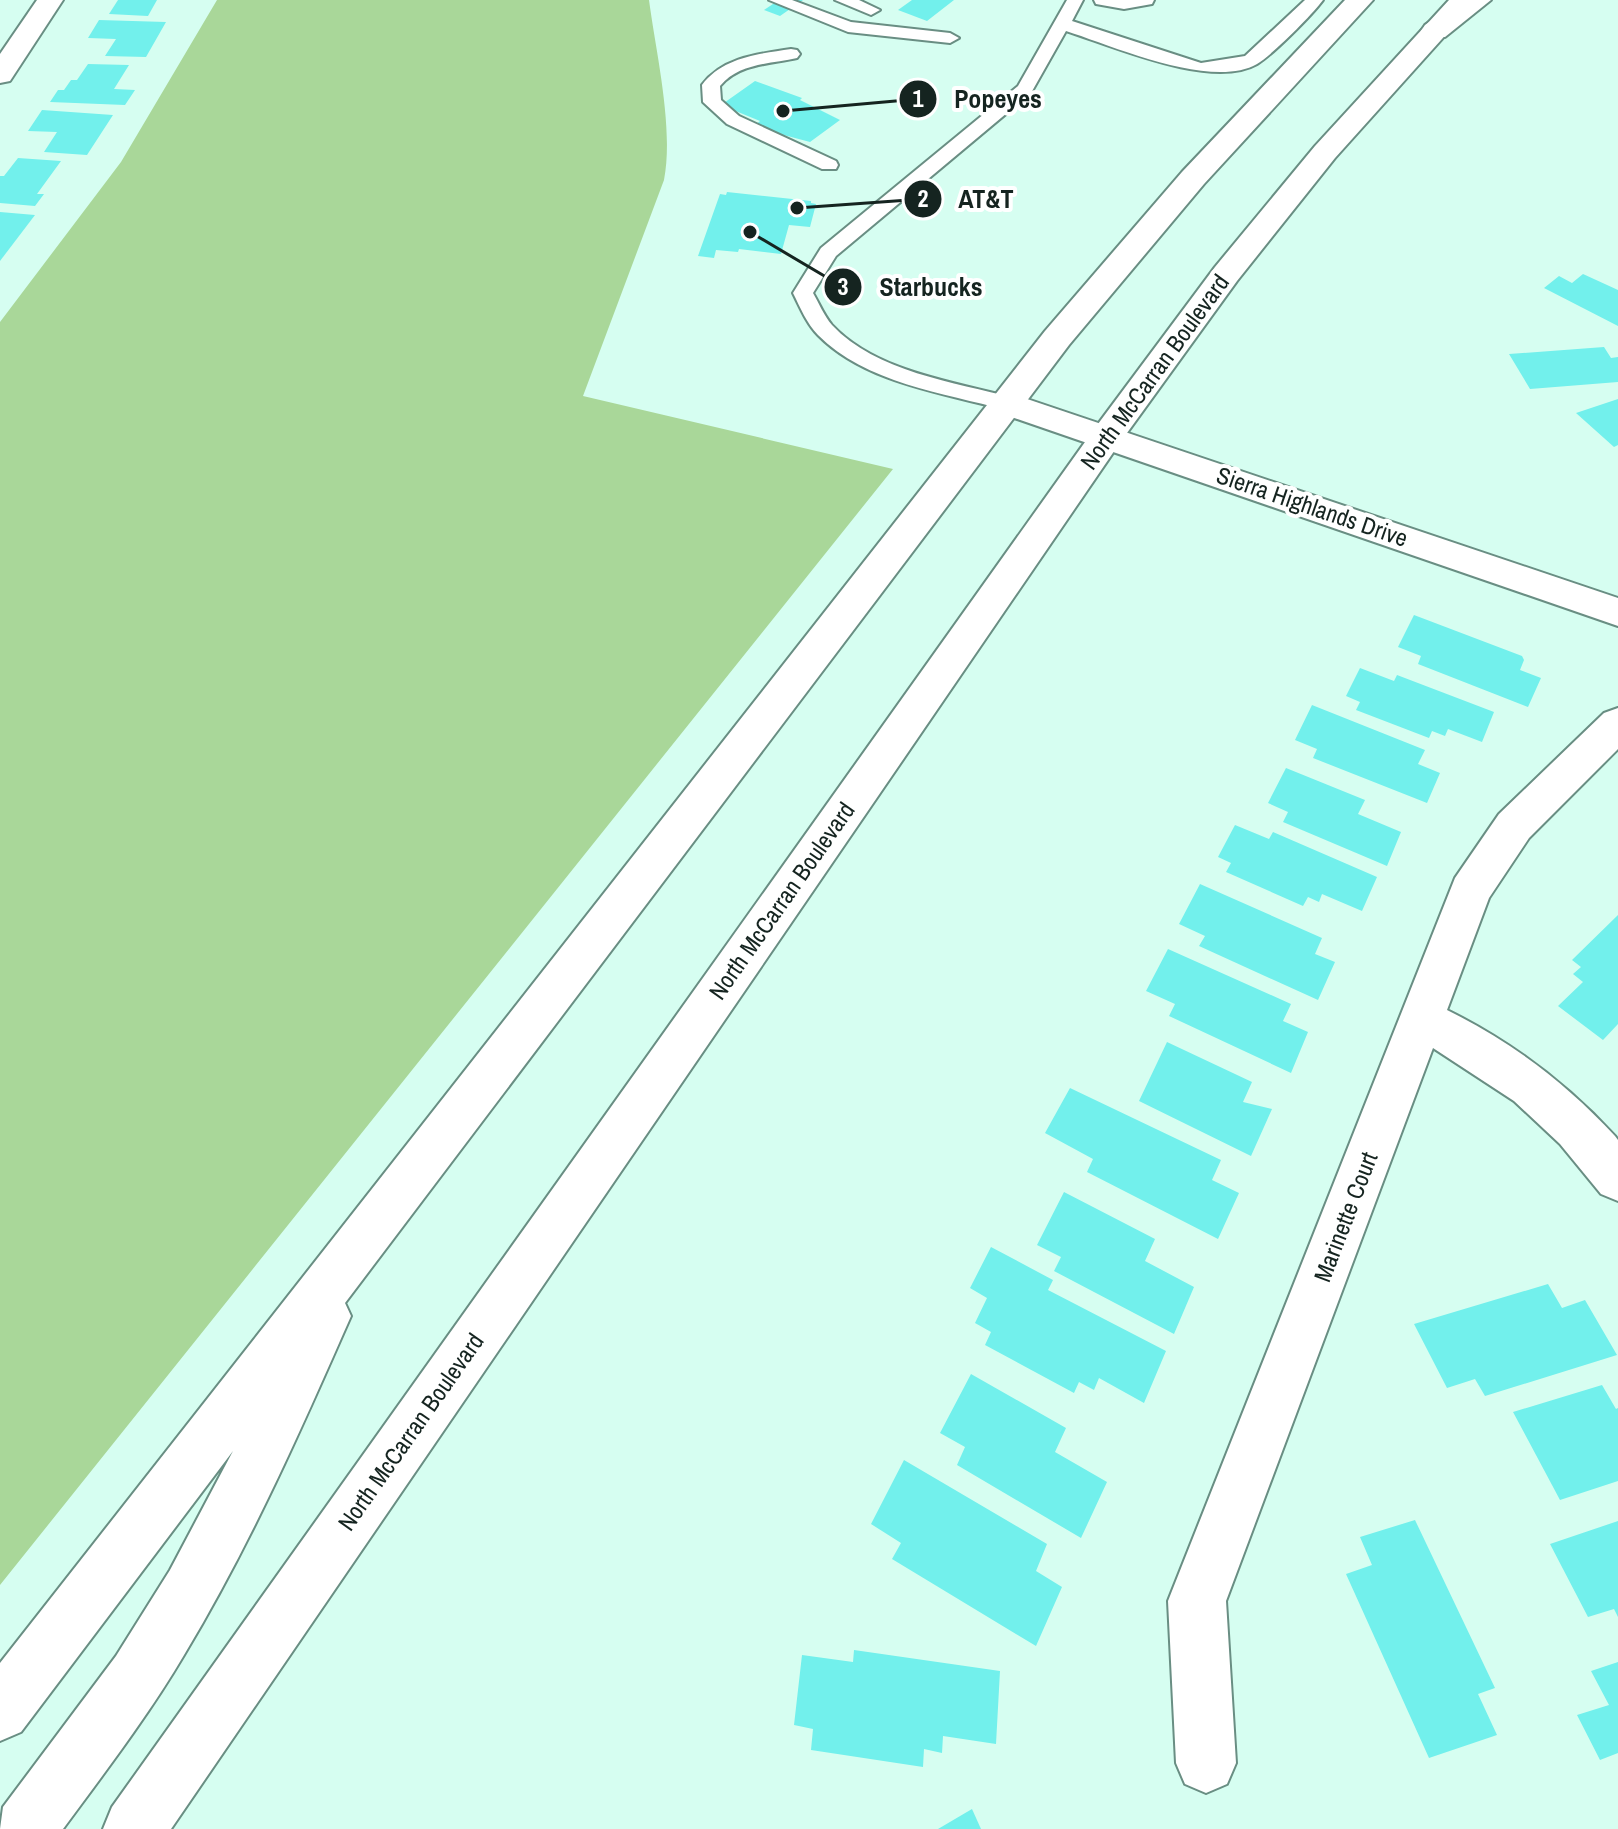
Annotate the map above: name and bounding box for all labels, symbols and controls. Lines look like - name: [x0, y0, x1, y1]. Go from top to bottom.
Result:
- callout: Popeyes: [898, 74, 1058, 124]
- text: Popeyes: [954, 81, 1042, 116]
- text: 1: [913, 82, 924, 114]
- callout: AT&T: [903, 174, 1030, 224]
- text: AT&T: [958, 181, 1014, 216]
- text: 2: [918, 182, 929, 214]
- callout: Starbucks: [823, 262, 998, 312]
- street label: North McCarran Boulevard: [1072, 267, 1236, 475]
- text: Starbucks: [879, 269, 983, 304]
- text: 3: [838, 270, 849, 302]
- street label: Sierra Highlands Drive: [1212, 458, 1412, 554]
- street label: North McCarran Boulevard: [701, 795, 861, 1005]
- street label: Marinette Court: [1306, 1147, 1385, 1286]
- street label: North McCarran Boulevard: [330, 1326, 490, 1536]

